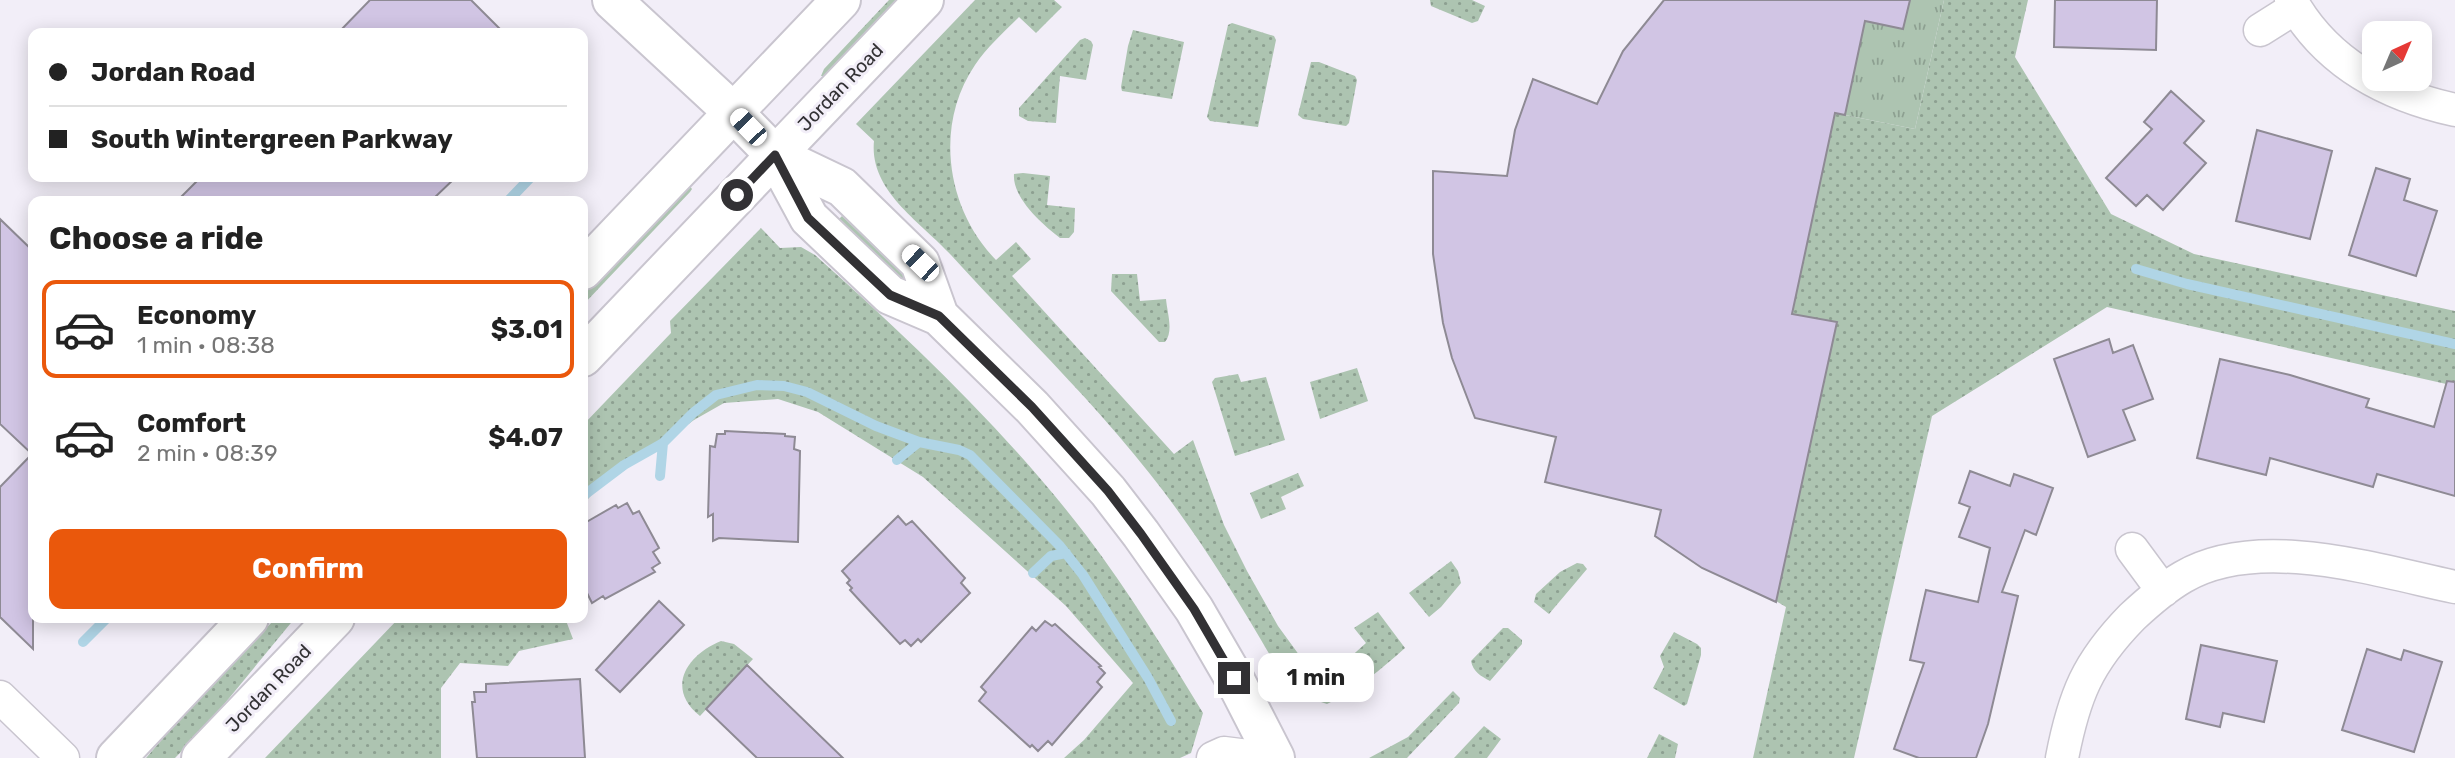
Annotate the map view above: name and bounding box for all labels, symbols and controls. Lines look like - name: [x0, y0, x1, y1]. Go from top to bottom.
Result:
- north arrow: [2362, 21, 2432, 91]
- map controls: [2362, 21, 2432, 91]
- street label: Jordan Road: [793, 39, 888, 136]
- text: Jordan Road: [91, 57, 255, 88]
- car: [726, 105, 771, 149]
- text: South Wintergreen Parkway: [91, 124, 453, 155]
- route start: [721, 179, 753, 211]
- text: Choose a ride: [49, 219, 263, 257]
- car: [898, 241, 943, 285]
- icon: car: [53, 298, 116, 361]
- text: Economy: [137, 300, 256, 331]
- text: $3.01: [491, 314, 563, 345]
- text: 1 min · 08:38: [137, 331, 275, 359]
- icon: car: [53, 406, 116, 469]
- text: Comfort: [137, 408, 246, 439]
- text: $4.07: [488, 422, 563, 453]
- text: 2 min · 08:39: [137, 439, 278, 467]
- button: Confirm: [49, 529, 567, 609]
- street label: Jordan Road: [221, 640, 316, 737]
- callout: 1 min: [1258, 654, 1374, 702]
- route end: [1218, 662, 1250, 694]
- text: 1 min: [1287, 663, 1345, 691]

